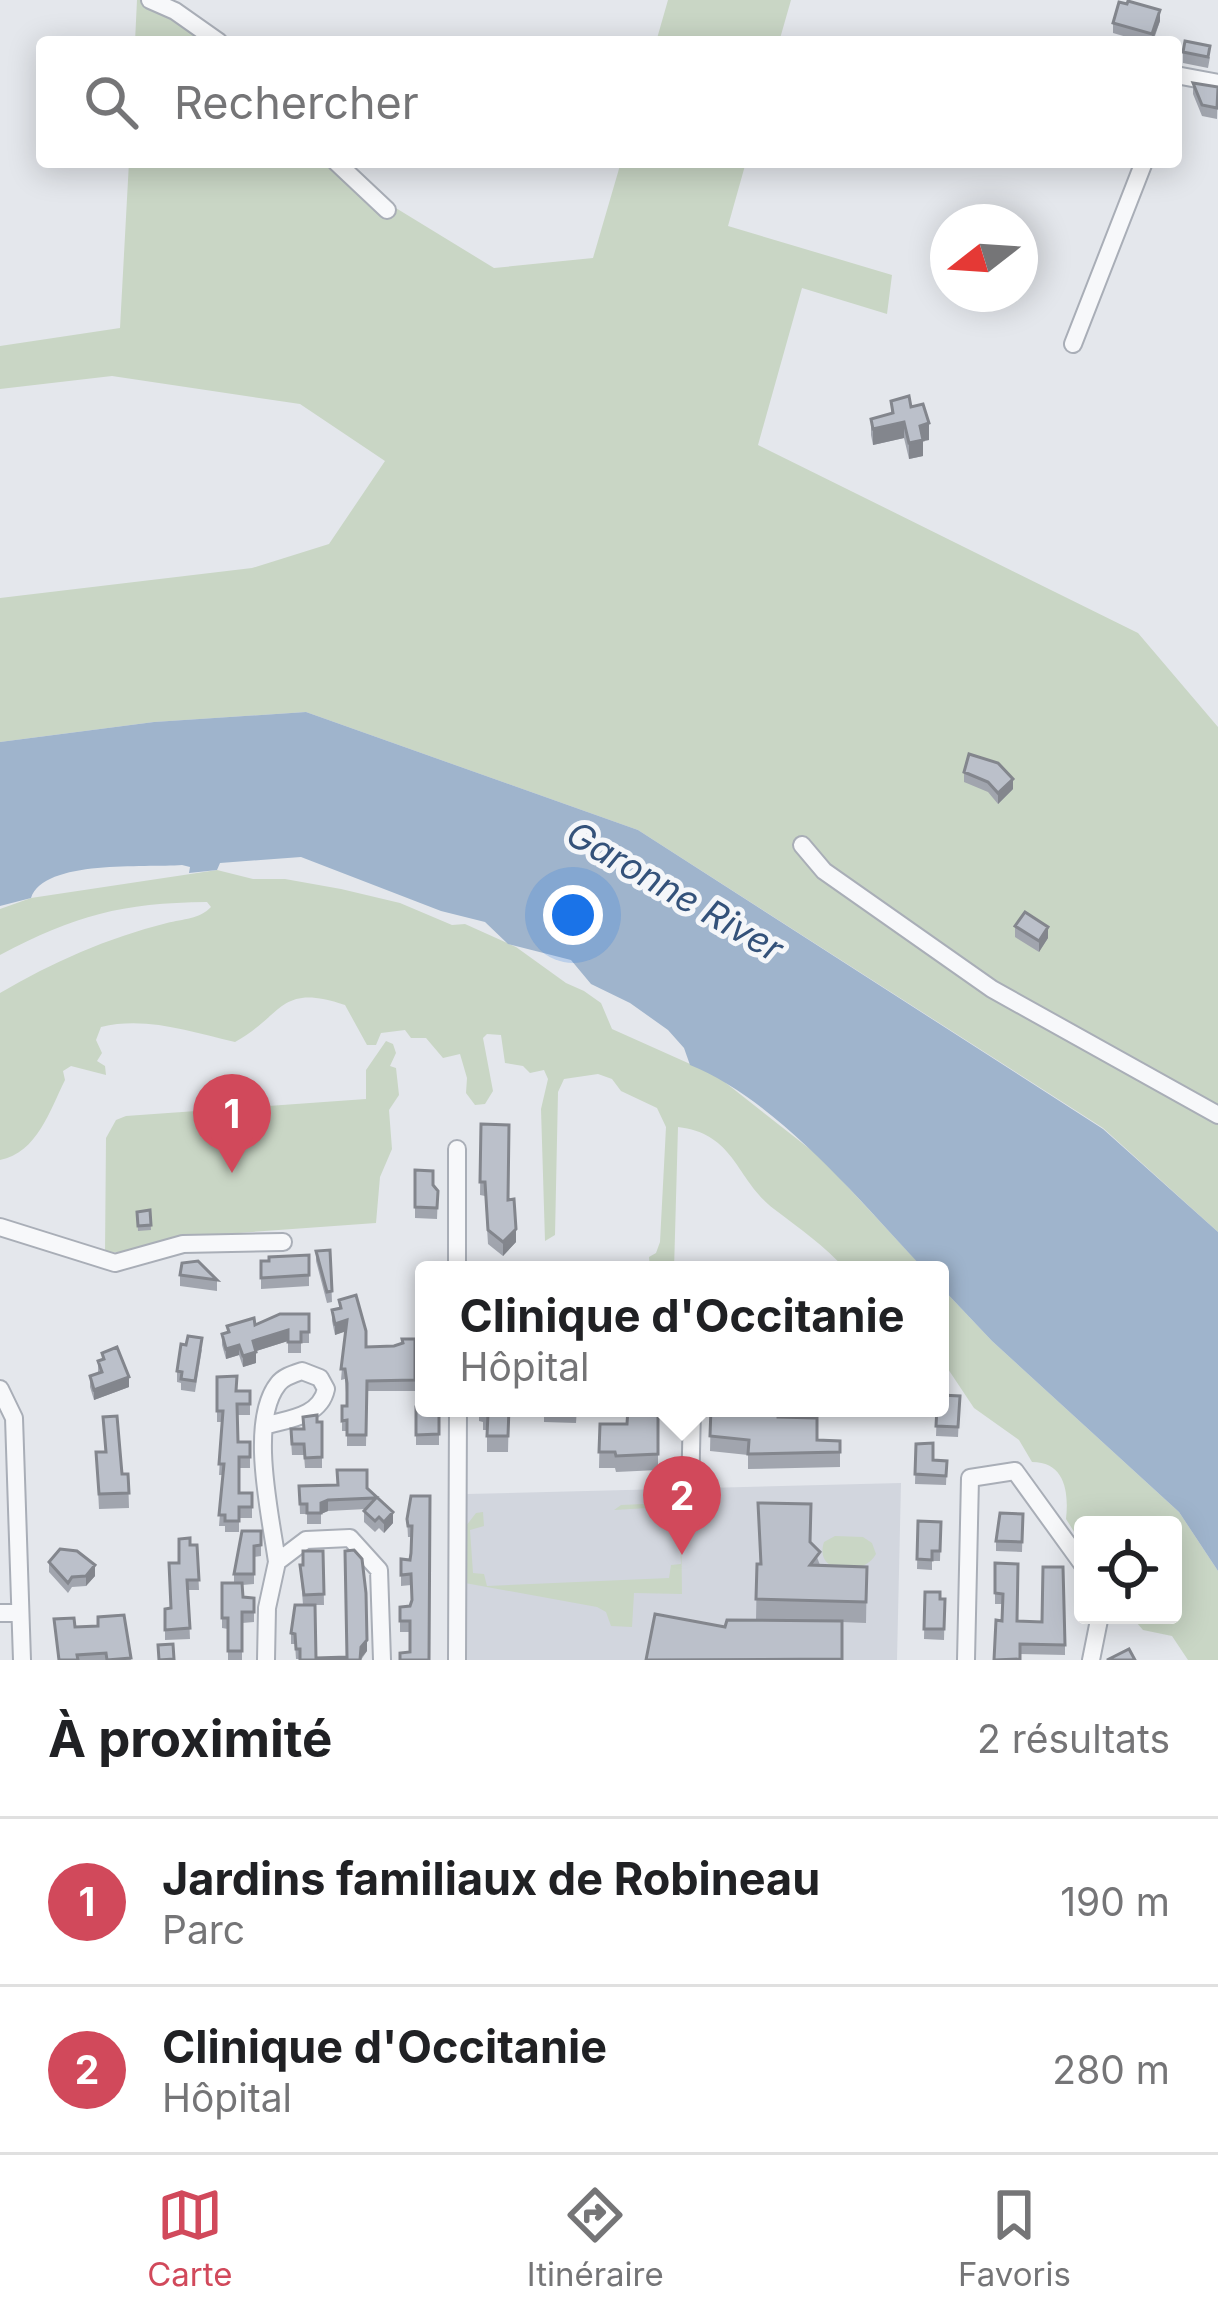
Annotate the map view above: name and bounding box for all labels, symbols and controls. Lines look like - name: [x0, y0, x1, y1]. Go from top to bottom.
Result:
- search box: [36, 36, 1182, 168]
- icon: search: [78, 69, 144, 135]
- text: Rechercher: [174, 75, 419, 130]
- north arrow: [930, 204, 1038, 312]
- water label: Garonne River: [559, 811, 792, 971]
- your location: [543, 885, 603, 945]
- pin: 1: [193, 1074, 271, 1173]
- popup: [415, 1261, 949, 1417]
- text: Clinique d'Occitanie: [459, 1288, 905, 1343]
- text: Hôpital: [459, 1343, 589, 1390]
- pin: 2: [643, 1456, 721, 1555]
- map controls: [1074, 1516, 1182, 1624]
- button: locate: [1074, 1516, 1182, 1624]
- text: À proximité: [48, 1708, 332, 1769]
- text: 2 résultats: [977, 1715, 1170, 1762]
- text: Jardins familiaux de Robineau: [162, 1851, 820, 1906]
- text: 1: [79, 1878, 95, 1925]
- text: 190 m: [1060, 1878, 1170, 1925]
- text: Parc: [162, 1906, 245, 1953]
- text: Clinique d'Occitanie: [162, 2019, 607, 2074]
- text: 2: [75, 2046, 99, 2093]
- text: 280 m: [1052, 2046, 1170, 2093]
- text: Hôpital: [162, 2074, 292, 2121]
- tab: Carte: [147, 2182, 232, 2294]
- tab: Itinéraire: [527, 2182, 664, 2294]
- tab: Favoris: [958, 2182, 1071, 2294]

